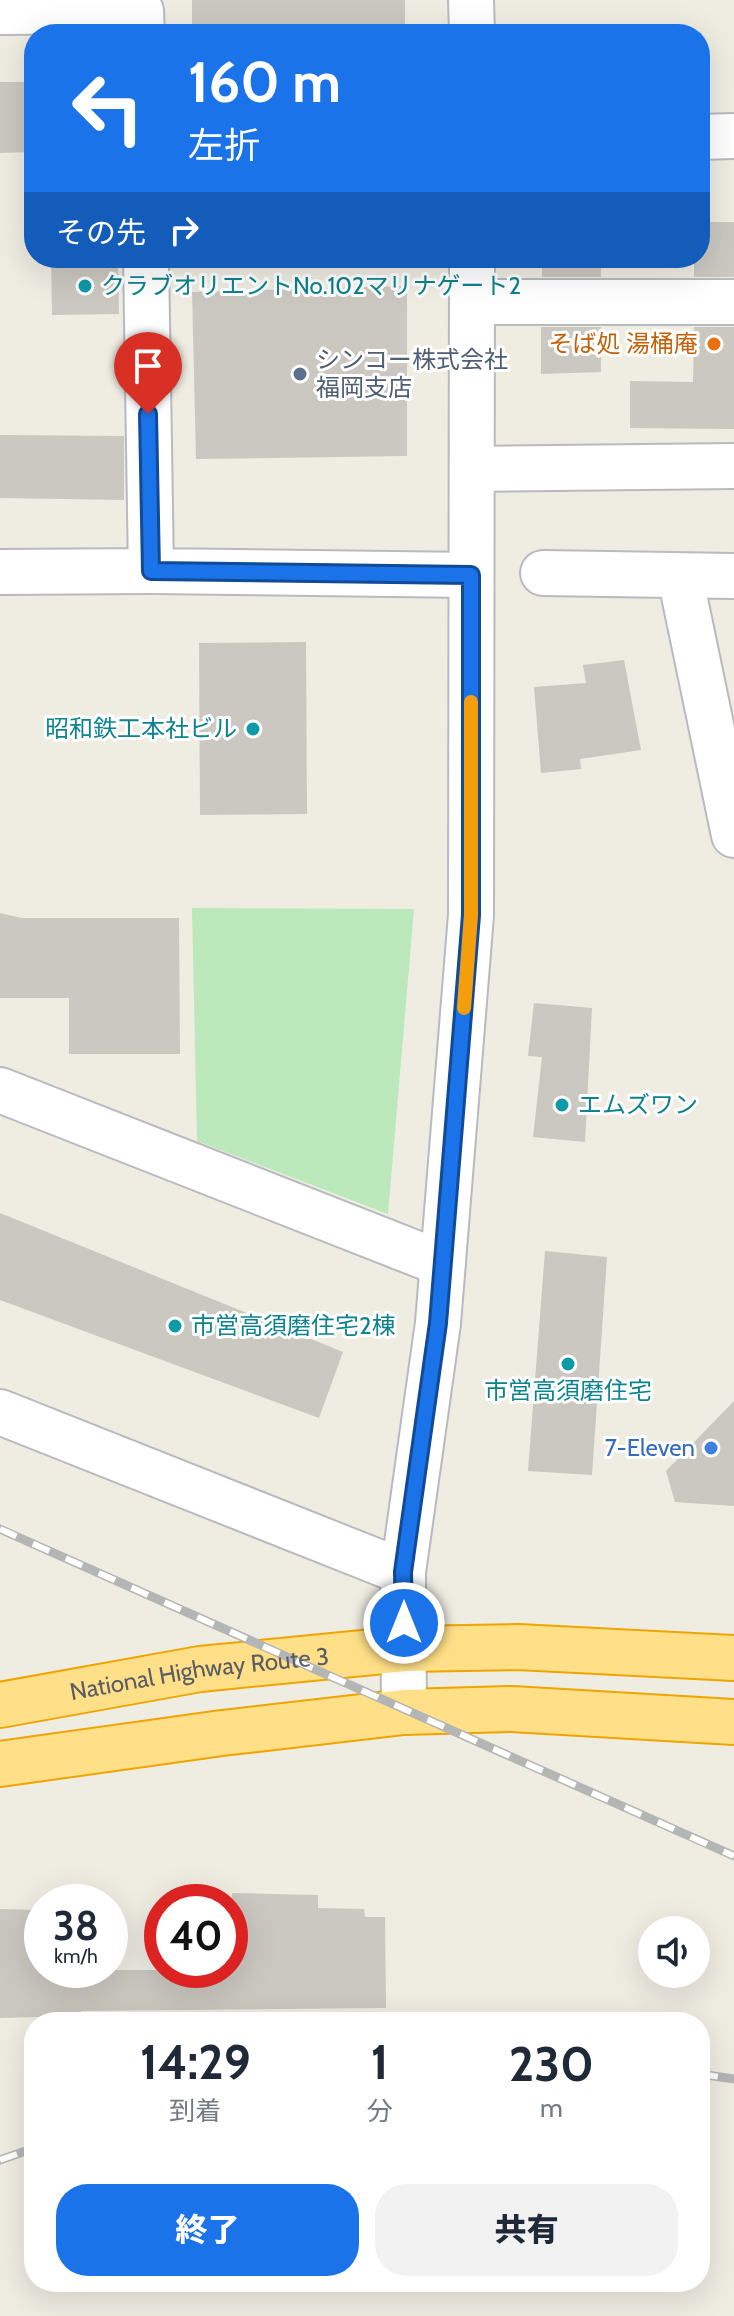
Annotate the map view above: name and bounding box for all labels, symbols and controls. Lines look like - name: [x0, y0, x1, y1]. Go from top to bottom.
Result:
- text: 160 m: [188, 48, 341, 116]
- icon: left: [56, 56, 160, 160]
- text: 左折: [188, 123, 260, 167]
- icon: right: [162, 208, 206, 252]
- text: その先: [56, 214, 146, 251]
- place label: クラブオリエントNo.102マリナゲート2: [101, 271, 521, 300]
- marker: クラブオリエントNo.102マリナゲート2: [76, 277, 94, 295]
- place label: そば処 湯桶庵: [549, 329, 698, 358]
- pin: [114, 332, 182, 414]
- marker: そば処 湯桶庵: [705, 335, 723, 353]
- icon: arrive: [126, 344, 170, 388]
- place label: シンコー株式会社 福岡支店: [316, 345, 508, 402]
- marker: シンコー株式会社 福岡支店: [291, 365, 309, 383]
- place label: 昭和鉄工本社ビル: [45, 714, 237, 743]
- marker: 昭和鉄工本社ビル: [244, 720, 262, 738]
- place label: エムズワン: [578, 1090, 698, 1119]
- marker: エムズワン: [553, 1096, 571, 1114]
- place label: 市営高須磨住宅2棟: [191, 1311, 396, 1340]
- marker: 市営高須磨住宅2棟: [166, 1317, 184, 1335]
- marker: 市営高須磨住宅: [559, 1355, 577, 1373]
- place label: 市営高須磨住宅: [484, 1376, 652, 1405]
- place label: 7-Eleven: [605, 1433, 695, 1462]
- marker: 7-Eleven: [702, 1439, 720, 1457]
- position arrow: [362, 1581, 446, 1665]
- street label: National Highway Route 3: [68, 1641, 330, 1706]
- speed limit sign: 40: [144, 1884, 248, 1988]
- text: 38: [53, 1901, 99, 1950]
- map controls: [638, 1916, 710, 1988]
- button: sound: [638, 1916, 710, 1988]
- text: km/h: [54, 1944, 98, 1968]
- text: 14:29: [140, 2033, 251, 2091]
- text: 1: [371, 2033, 389, 2091]
- text: 230: [509, 2035, 594, 2093]
- text: m: [540, 2092, 563, 2124]
- text: 到着: [169, 2095, 221, 2127]
- text: 分: [367, 2095, 393, 2127]
- button: 終了: [56, 2184, 359, 2276]
- button: 共有: [375, 2184, 678, 2276]

